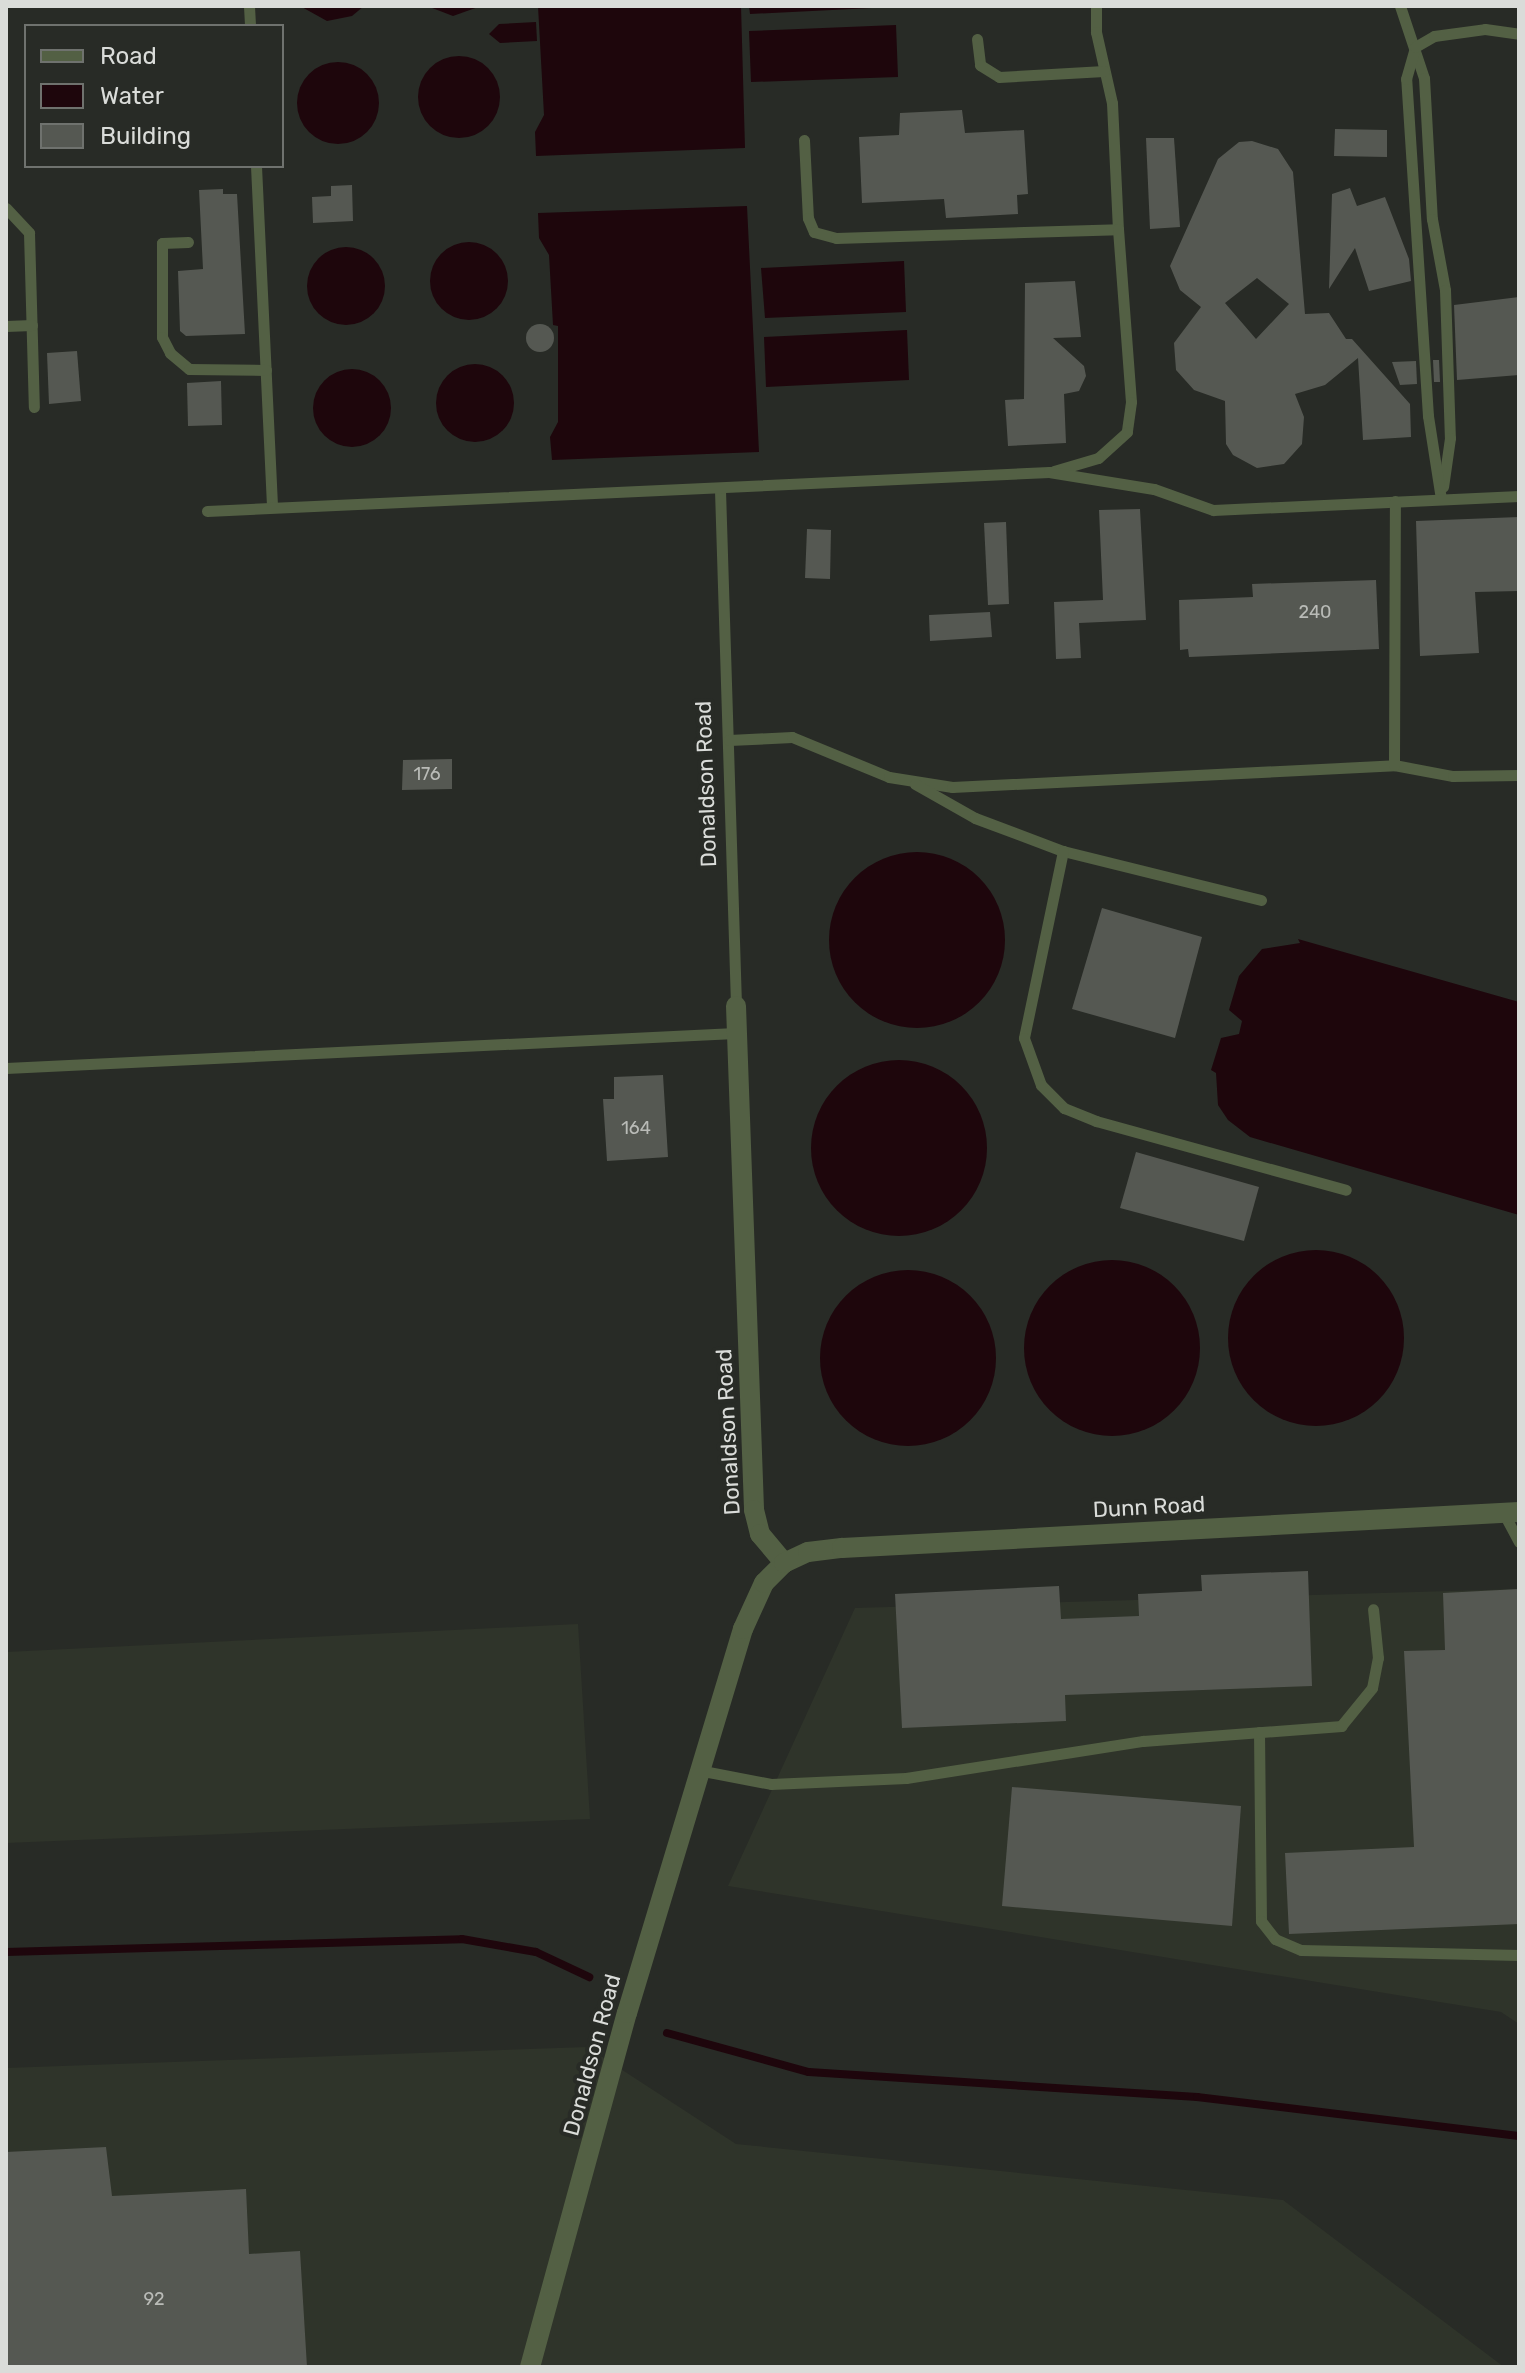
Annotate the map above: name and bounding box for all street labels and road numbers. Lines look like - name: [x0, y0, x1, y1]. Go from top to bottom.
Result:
- street label: Donaldson Road: [690, 700, 722, 868]
- street label: Donaldson Road: [710, 1348, 746, 1516]
- street label: Dunn Road: [1092, 1491, 1206, 1523]
- street label: Donaldson Road: [558, 1971, 626, 2139]

